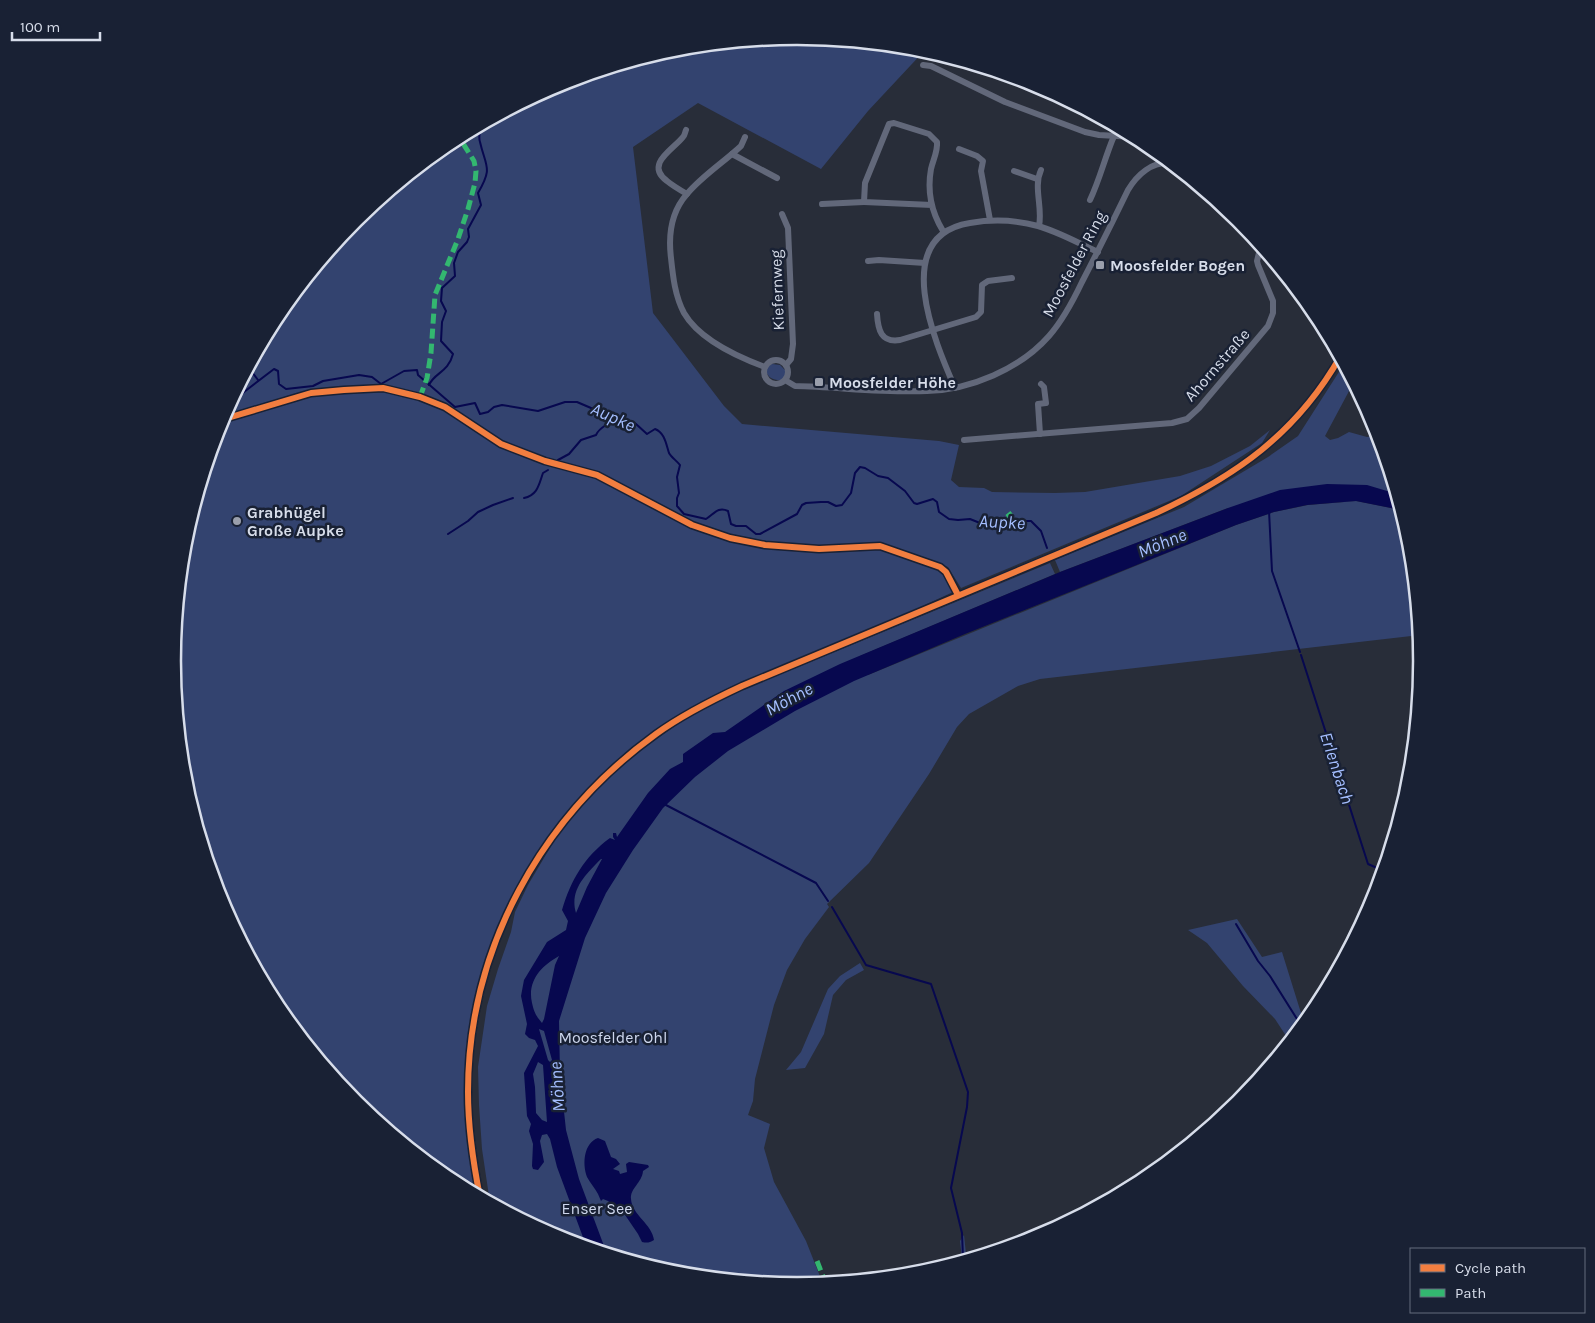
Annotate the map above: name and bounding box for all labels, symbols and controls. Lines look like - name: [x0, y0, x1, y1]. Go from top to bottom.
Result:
- scale bar: [12, 10, 100, 42]
- text: 100 m: [20, 18, 60, 36]
- street label: Moosfelder Ring: [1038, 208, 1110, 320]
- street label: Kiefernweg: [766, 249, 788, 331]
- place label: Moosfelder Bogen: [1110, 256, 1245, 275]
- marker: Moosfelder Bogen: [1094, 259, 1106, 271]
- street label: Ahornstraße: [1180, 325, 1254, 405]
- place label: Moosfelder Höhe: [829, 373, 956, 392]
- marker: Moosfelder Höhe: [813, 376, 825, 388]
- water label: Aupke: [587, 398, 639, 436]
- place label: Grabhügel Große Aupke: [247, 503, 344, 540]
- water label: Aupke: [978, 510, 1026, 534]
- marker: Grabhügel Große Aupke: [231, 515, 243, 527]
- water label: Möhne: [1134, 523, 1190, 563]
- water label: Möhne: [762, 677, 816, 721]
- water label: Erlenbach: [1315, 729, 1359, 807]
- park label: Moosfelder Ohl: [559, 1028, 667, 1047]
- water label: Möhne: [544, 1061, 570, 1113]
- park label: Enser See: [562, 1199, 632, 1218]
- legend: [1410, 1248, 1585, 1313]
- text: Cycle path: [1455, 1259, 1526, 1277]
- text: Path: [1455, 1284, 1486, 1302]

